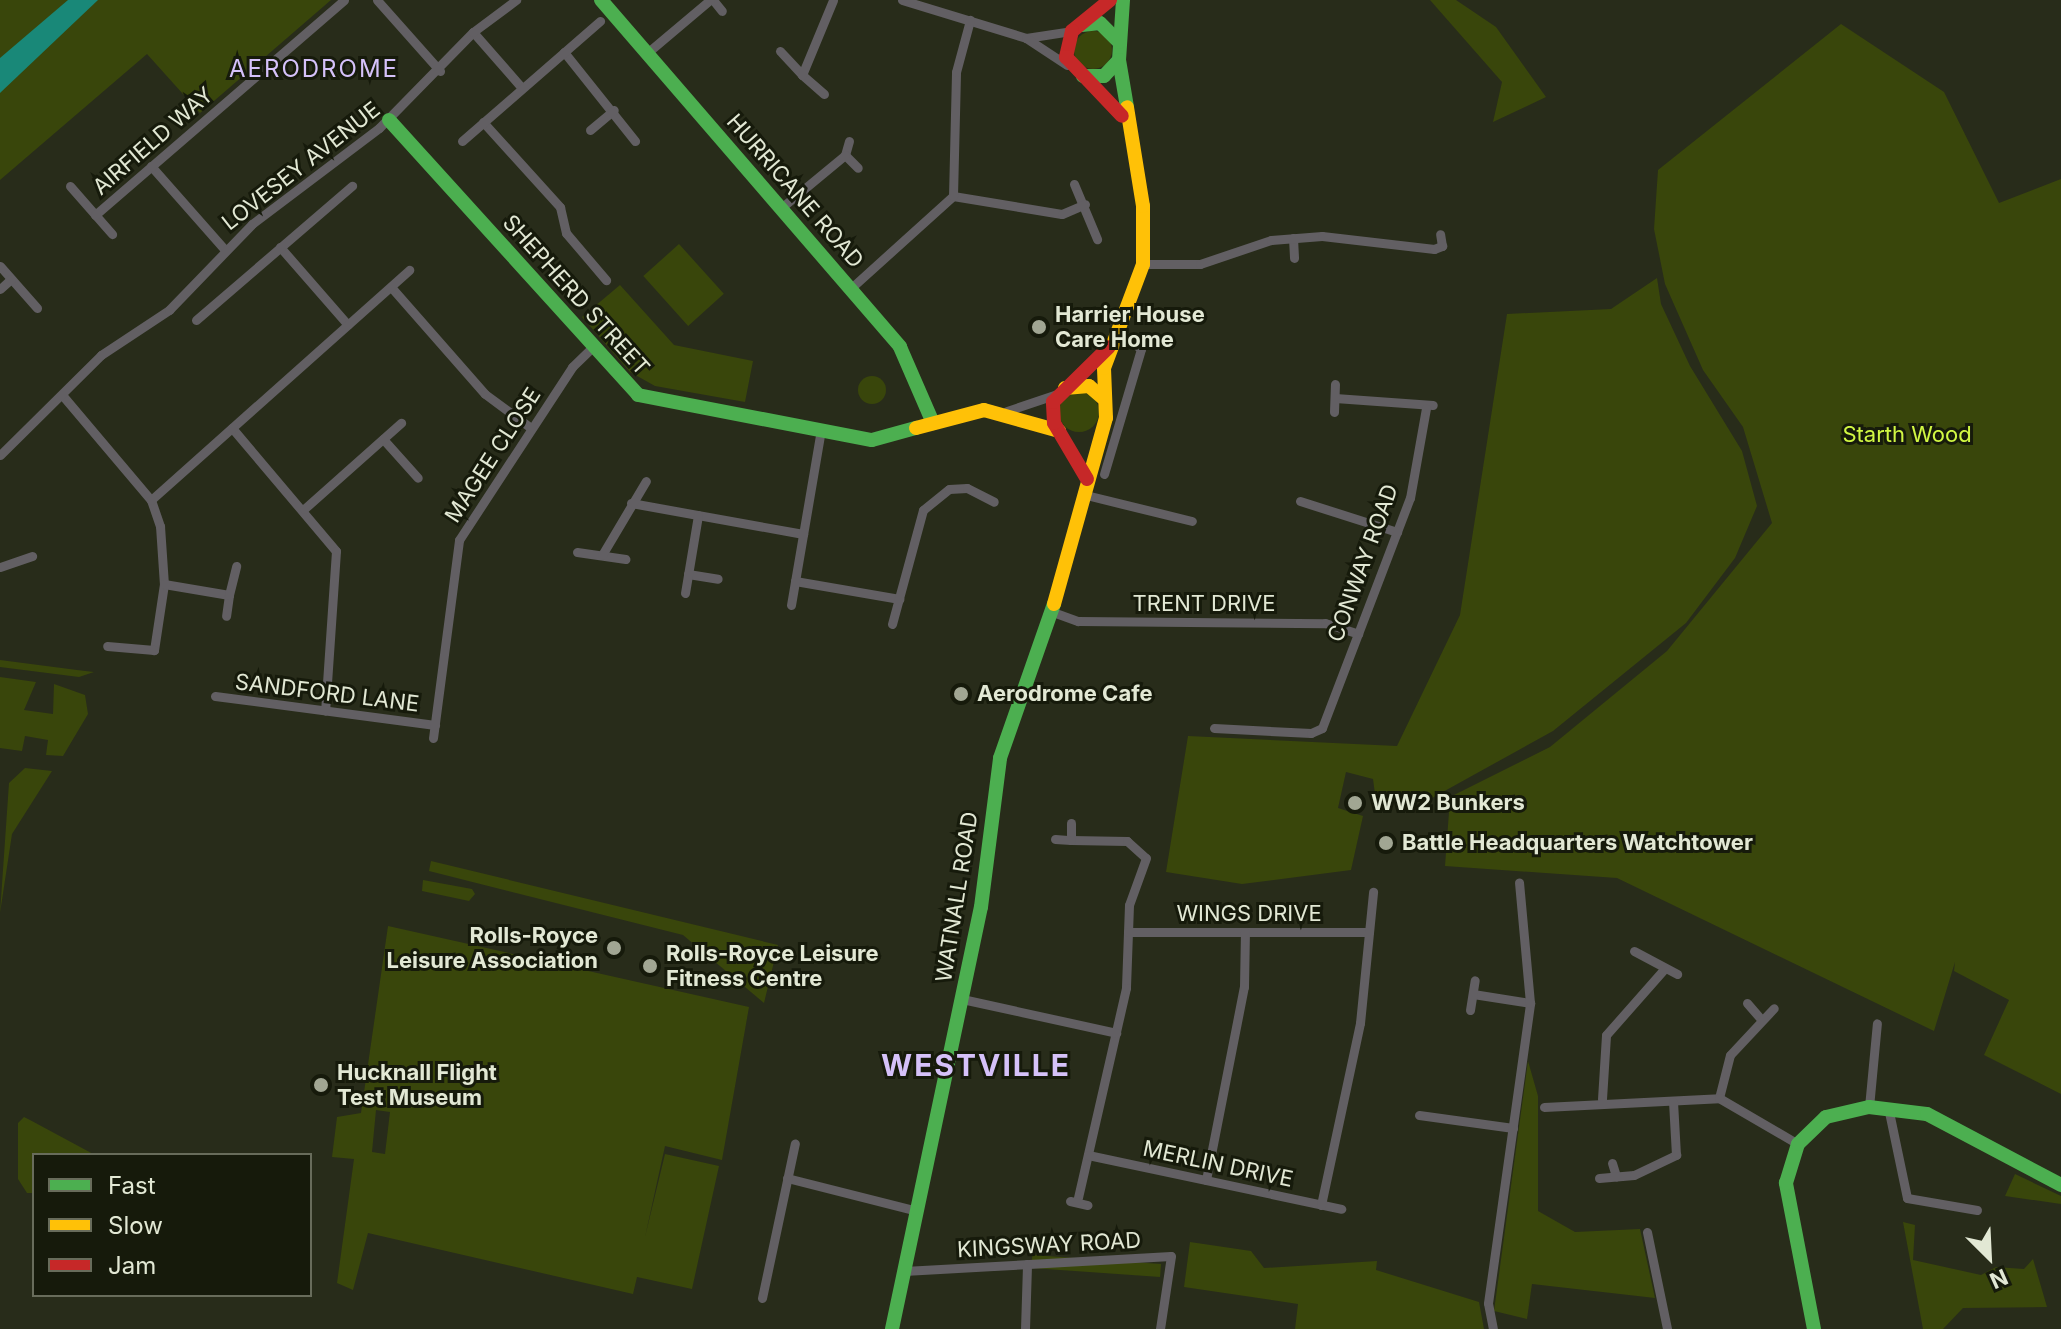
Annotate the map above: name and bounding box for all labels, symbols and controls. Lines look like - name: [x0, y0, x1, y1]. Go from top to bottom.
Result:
- district label: AERODROME: [229, 55, 399, 83]
- street label: AIRFIELD WAY: [87, 82, 219, 200]
- street label: LOVESEY AVENUE: [217, 96, 385, 236]
- street label: HURRICANE ROAD: [721, 109, 869, 273]
- street label: SHEPHERD STREET: [497, 209, 655, 381]
- place label: Harrier House Care Home: [1055, 301, 1205, 352]
- marker: Harrier House Care Home: [1030, 318, 1048, 336]
- street label: MAGEE CLOSE: [440, 383, 546, 527]
- park label: Starth Wood: [1842, 422, 1972, 448]
- street label: CONWAY ROAD: [1322, 481, 1404, 645]
- street label: TRENT DRIVE: [1133, 591, 1275, 617]
- street label: SANDFORD LANE: [233, 669, 421, 717]
- place label: Aerodrome Cafe: [977, 681, 1153, 707]
- marker: Aerodrome Cafe: [952, 685, 970, 703]
- place label: WW2 Bunkers: [1371, 790, 1525, 816]
- marker: WW2 Bunkers: [1346, 794, 1364, 812]
- street label: WATNALL ROAD: [931, 810, 983, 984]
- place label: Battle Headquarters Watchtower: [1402, 830, 1753, 856]
- marker: Battle Headquarters Watchtower: [1377, 834, 1395, 852]
- street label: WINGS DRIVE: [1176, 901, 1322, 927]
- place label: Rolls-Royce Leisure Association: [387, 922, 598, 974]
- marker: Rolls-Royce Leisure Association: [605, 939, 623, 957]
- place label: Rolls-Royce Leisure Fitness Centre: [666, 940, 879, 992]
- marker: Rolls-Royce Leisure Fitness Centre: [641, 957, 659, 975]
- district label: WESTVILLE: [881, 1047, 1071, 1083]
- place label: Hucknall Flight Test Museum: [337, 1059, 497, 1110]
- marker: Hucknall Flight Test Museum: [312, 1076, 330, 1094]
- street label: MERLIN DRIVE: [1141, 1135, 1295, 1193]
- legend: [32, 1153, 312, 1297]
- text: Fast: [108, 1171, 156, 1200]
- text: Slow: [108, 1211, 163, 1240]
- north arrow: [1949, 1217, 2029, 1297]
- street label: KINGSWAY ROAD: [956, 1227, 1142, 1263]
- text: Jam: [108, 1251, 156, 1280]
- text: N: [1986, 1264, 2012, 1294]

